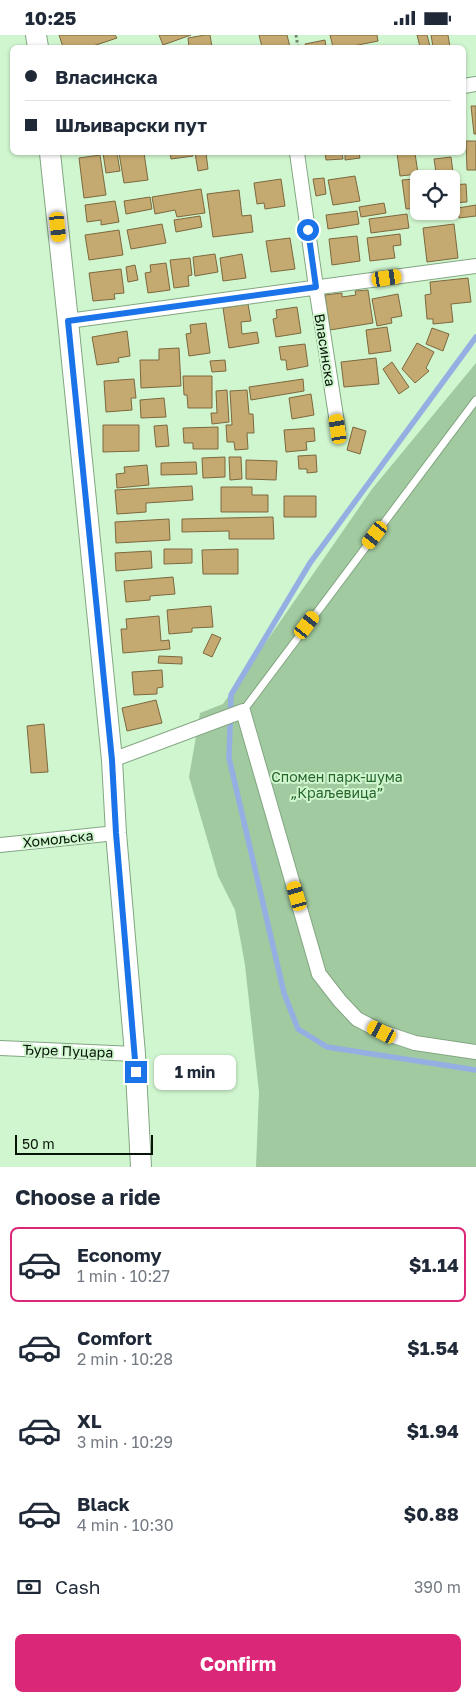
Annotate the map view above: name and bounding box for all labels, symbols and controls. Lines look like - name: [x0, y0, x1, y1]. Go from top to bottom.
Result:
- text: 10:25: [25, 6, 76, 29]
- text: Власинска: [55, 65, 157, 88]
- text: Шљиварски пут: [55, 113, 207, 136]
- map controls: [410, 170, 460, 220]
- button: locate: [410, 170, 460, 220]
- car: [48, 211, 67, 243]
- route start: [297, 219, 319, 241]
- car: [371, 268, 402, 288]
- street label: Власинска: [311, 312, 340, 388]
- car: [328, 413, 347, 445]
- car: [359, 519, 390, 551]
- car: [291, 609, 322, 641]
- park label: Спомен парк-шума „Краљевица”: [271, 768, 403, 801]
- street label: Хомољска: [22, 826, 94, 851]
- car: [285, 880, 308, 912]
- car: [365, 1019, 398, 1045]
- street label: Ђуре Пуцара: [22, 1040, 114, 1061]
- callout: 1 min: [154, 1055, 236, 1089]
- route end: [125, 1061, 147, 1083]
- text: 1 min: [175, 1062, 215, 1082]
- scale bar: [15, 1132, 152, 1155]
- text: 50 m: [22, 1135, 55, 1152]
- text: Choose a ride: [15, 1183, 161, 1210]
- icon: car: [17, 1242, 62, 1287]
- text: Economy: [77, 1243, 162, 1266]
- text: $1.14: [409, 1253, 459, 1276]
- text: 1 min · 10:27: [77, 1266, 170, 1286]
- icon: car: [17, 1325, 62, 1370]
- text: Comfort: [77, 1326, 152, 1349]
- text: $1.54: [407, 1336, 459, 1359]
- text: 2 min · 10:28: [77, 1349, 173, 1369]
- icon: car: [17, 1408, 62, 1453]
- text: XL: [77, 1409, 102, 1432]
- text: $1.94: [406, 1419, 459, 1442]
- text: 3 min · 10:29: [77, 1432, 173, 1452]
- icon: car: [17, 1491, 62, 1536]
- text: Black: [77, 1492, 130, 1515]
- text: $0.88: [404, 1502, 459, 1525]
- text: 4 min · 10:30: [77, 1515, 174, 1535]
- icon: cash: [15, 1573, 43, 1601]
- text: Cash: [55, 1575, 100, 1598]
- text: 390 m: [414, 1577, 461, 1597]
- button: Confirm: [15, 1634, 461, 1692]

